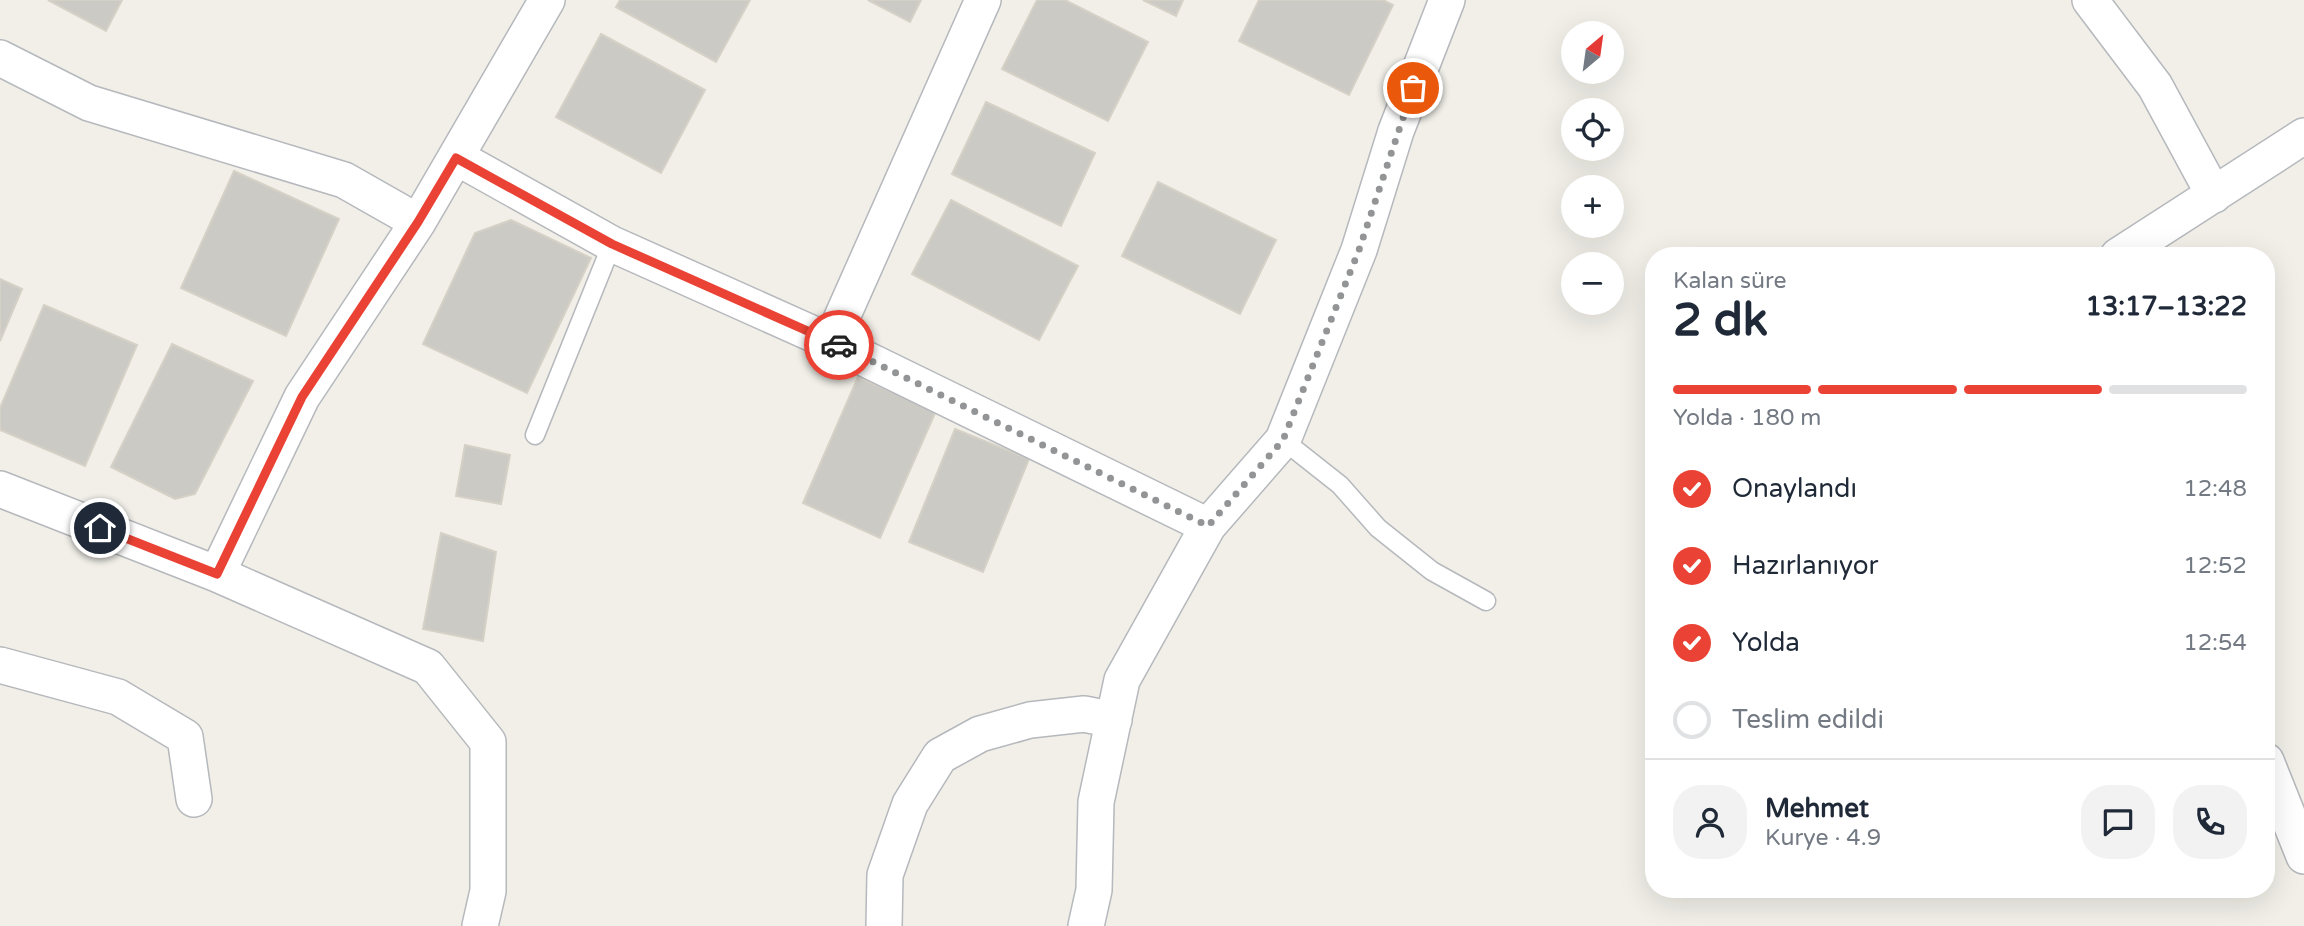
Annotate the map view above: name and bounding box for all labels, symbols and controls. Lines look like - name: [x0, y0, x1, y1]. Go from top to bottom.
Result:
- north arrow: [1561, 21, 1624, 84]
- map controls: [1561, 21, 1624, 315]
- pin: [1383, 58, 1443, 118]
- icon: bag: [1394, 69, 1432, 107]
- button: locate: [1561, 98, 1624, 161]
- button: +: [1561, 175, 1624, 238]
- button: −: [1561, 252, 1624, 315]
- text: Kalan süre: [1673, 267, 1787, 295]
- text: 13:17–13:22: [2086, 291, 2247, 322]
- text: 2 dk: [1673, 293, 1768, 348]
- courier: [804, 310, 874, 380]
- icon: car: [820, 326, 858, 364]
- text: Yolda · 180 m: [1673, 404, 1822, 432]
- icon: check: [1673, 470, 1711, 508]
- text: Onaylandı: [1732, 473, 1857, 504]
- text: 12:48: [2183, 475, 2247, 503]
- pin: [70, 498, 130, 558]
- icon: home: [81, 509, 119, 547]
- icon: check: [1673, 547, 1711, 585]
- text: Hazırlanıyor: [1732, 550, 1879, 581]
- text: 12:52: [2183, 552, 2247, 580]
- icon: check: [1673, 624, 1711, 662]
- text: Yolda: [1732, 627, 1800, 658]
- text: 12:54: [2183, 629, 2247, 657]
- text: Teslim edildi: [1732, 704, 1884, 735]
- button: person: [1673, 785, 1747, 859]
- button: chat: [2081, 785, 2155, 859]
- button: phone: [2173, 785, 2247, 859]
- text: Mehmet: [1765, 793, 1869, 824]
- text: Kurye · 4.9: [1765, 824, 1881, 852]

